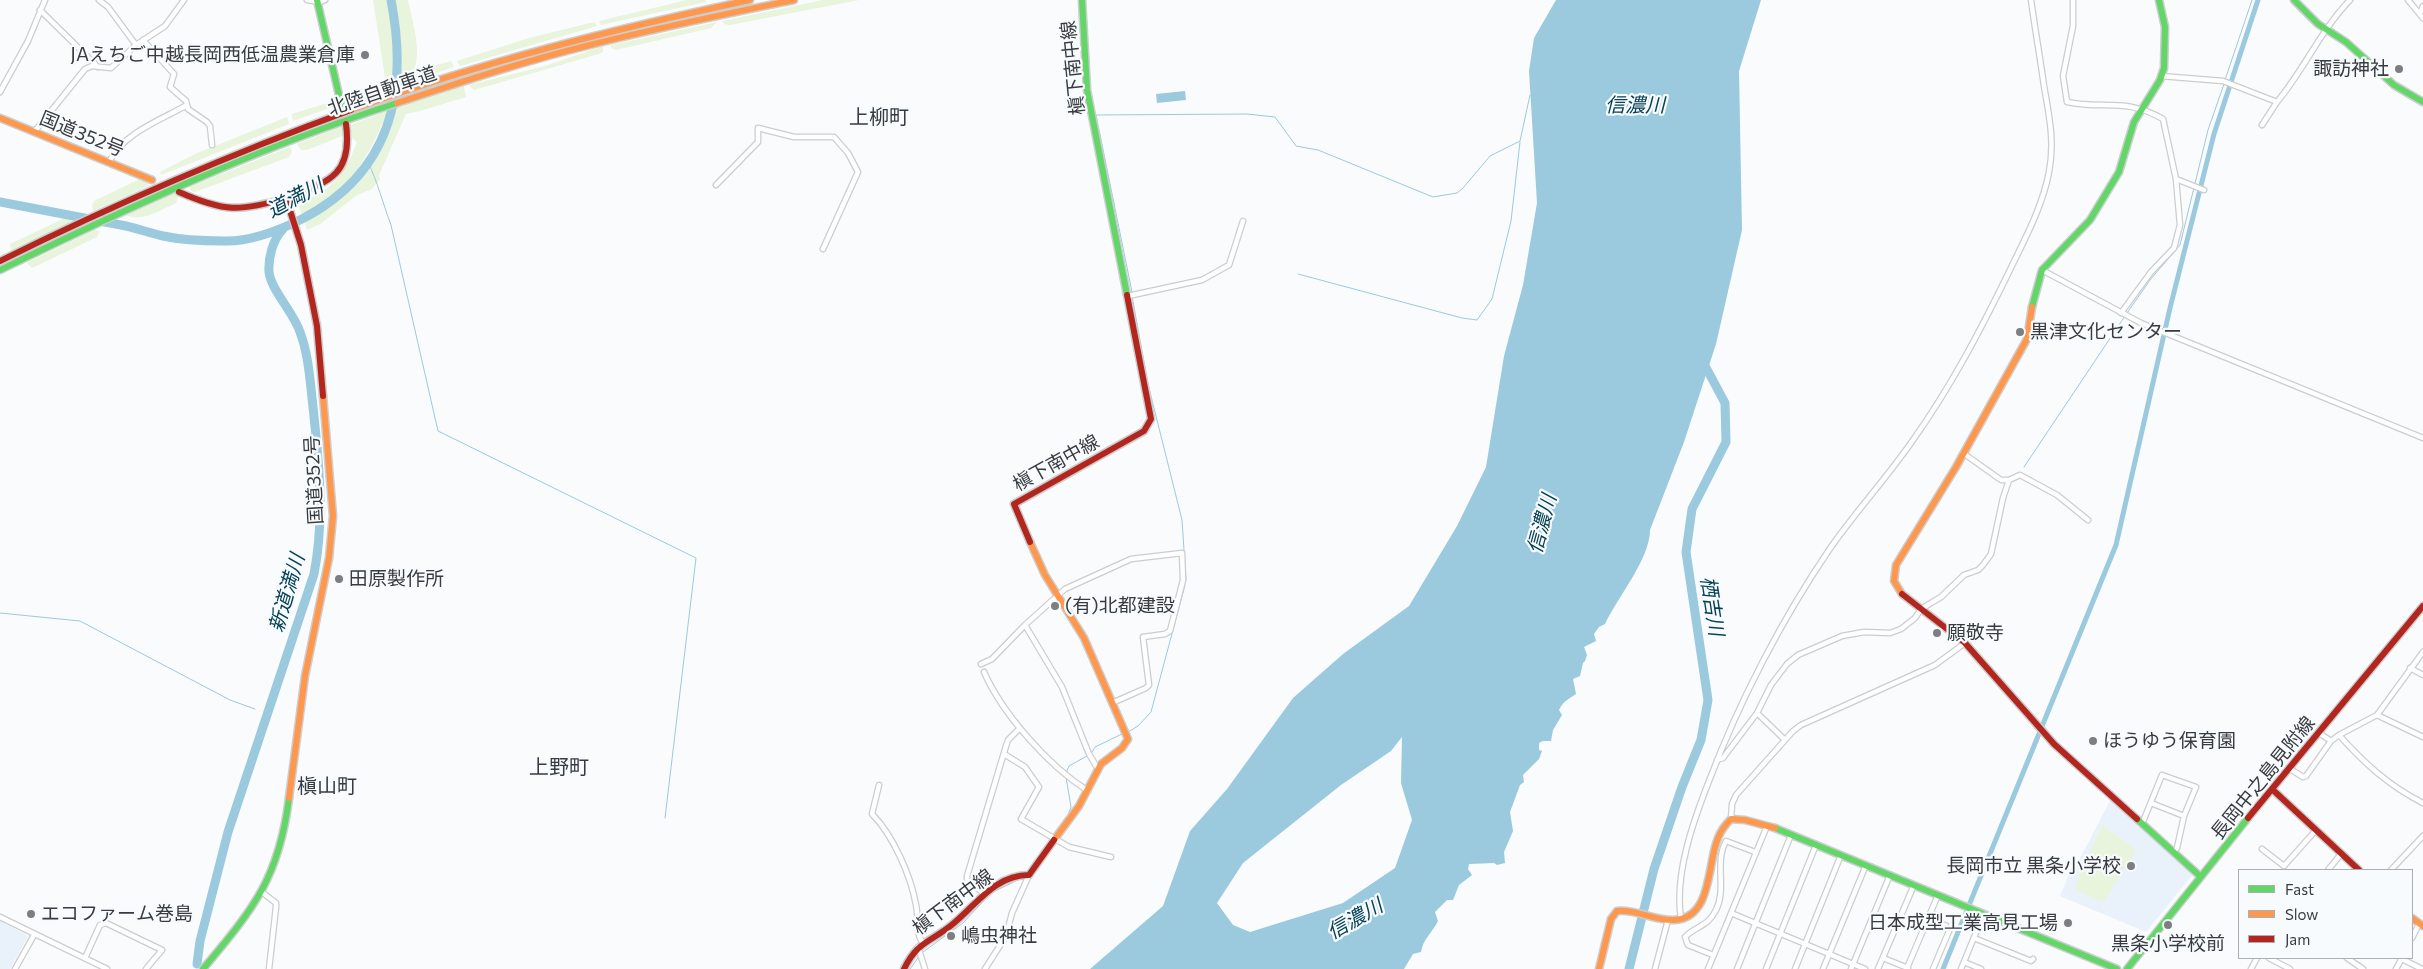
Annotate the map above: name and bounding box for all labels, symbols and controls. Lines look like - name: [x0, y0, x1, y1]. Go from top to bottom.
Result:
- street label: 槇下南中線: [1057, 20, 1089, 116]
- place label: JAえちご中越長岡西低温農業倉庫: [70, 44, 355, 66]
- marker: JAえちご中越長岡西低温農業倉庫: [359, 49, 371, 61]
- place label: 諏訪神社: [2313, 58, 2389, 80]
- street label: 北陸自動車道: [324, 62, 440, 120]
- marker: 諏訪神社: [2393, 63, 2405, 75]
- water label: 信濃川: [1605, 93, 1665, 117]
- district label: 上柳町: [849, 105, 909, 129]
- street label: 国道352号: [36, 107, 128, 161]
- water label: 道満川: [263, 173, 327, 223]
- place label: 黒津文化センター: [2030, 321, 2182, 343]
- marker: 黒津文化センター: [2014, 326, 2026, 338]
- street label: 槇下南中線: [1009, 430, 1103, 496]
- street label: 国道352号: [300, 435, 328, 525]
- water label: 信濃川: [1523, 492, 1561, 556]
- water label: 新道満川: [264, 551, 310, 635]
- place label: 田原製作所: [349, 568, 444, 590]
- marker: 田原製作所: [333, 573, 345, 585]
- water label: 栖吉川: [1695, 574, 1729, 638]
- place label: (有)北都建設: [1065, 595, 1175, 617]
- marker: (有)北都建設: [1049, 600, 1061, 612]
- place label: 願敬寺: [1947, 622, 2004, 644]
- marker: 願敬寺: [1931, 627, 1943, 639]
- street label: 長岡中之島見附線: [2206, 712, 2320, 844]
- place label: ほうゆう保育園: [2103, 730, 2236, 752]
- marker: ほうゆう保育園: [2087, 735, 2099, 747]
- district label: 上野町: [529, 755, 589, 779]
- district label: 槇山町: [297, 774, 357, 798]
- place label: 長岡市立 黒条小学校: [1946, 855, 2121, 877]
- marker: 長岡市立 黒条小学校: [2125, 860, 2137, 872]
- street label: 槇下南中線: [908, 864, 998, 940]
- legend: [2238, 869, 2413, 959]
- text: Fast: [2285, 880, 2314, 898]
- water label: 信濃川: [1323, 894, 1387, 944]
- place label: エコファーム巻島: [41, 903, 193, 925]
- text: Slow: [2285, 905, 2318, 923]
- marker: エコファーム巻島: [25, 908, 37, 920]
- place label: 日本成型工業高見工場: [1868, 912, 2058, 934]
- marker: 日本成型工業高見工場: [2062, 917, 2074, 929]
- marker: 黒条小学校前: [2162, 919, 2174, 931]
- place label: 嶋虫神社: [961, 925, 1037, 947]
- marker: 嶋虫神社: [945, 930, 957, 942]
- text: Jam: [2285, 930, 2310, 948]
- place label: 黒条小学校前: [2111, 933, 2225, 955]

